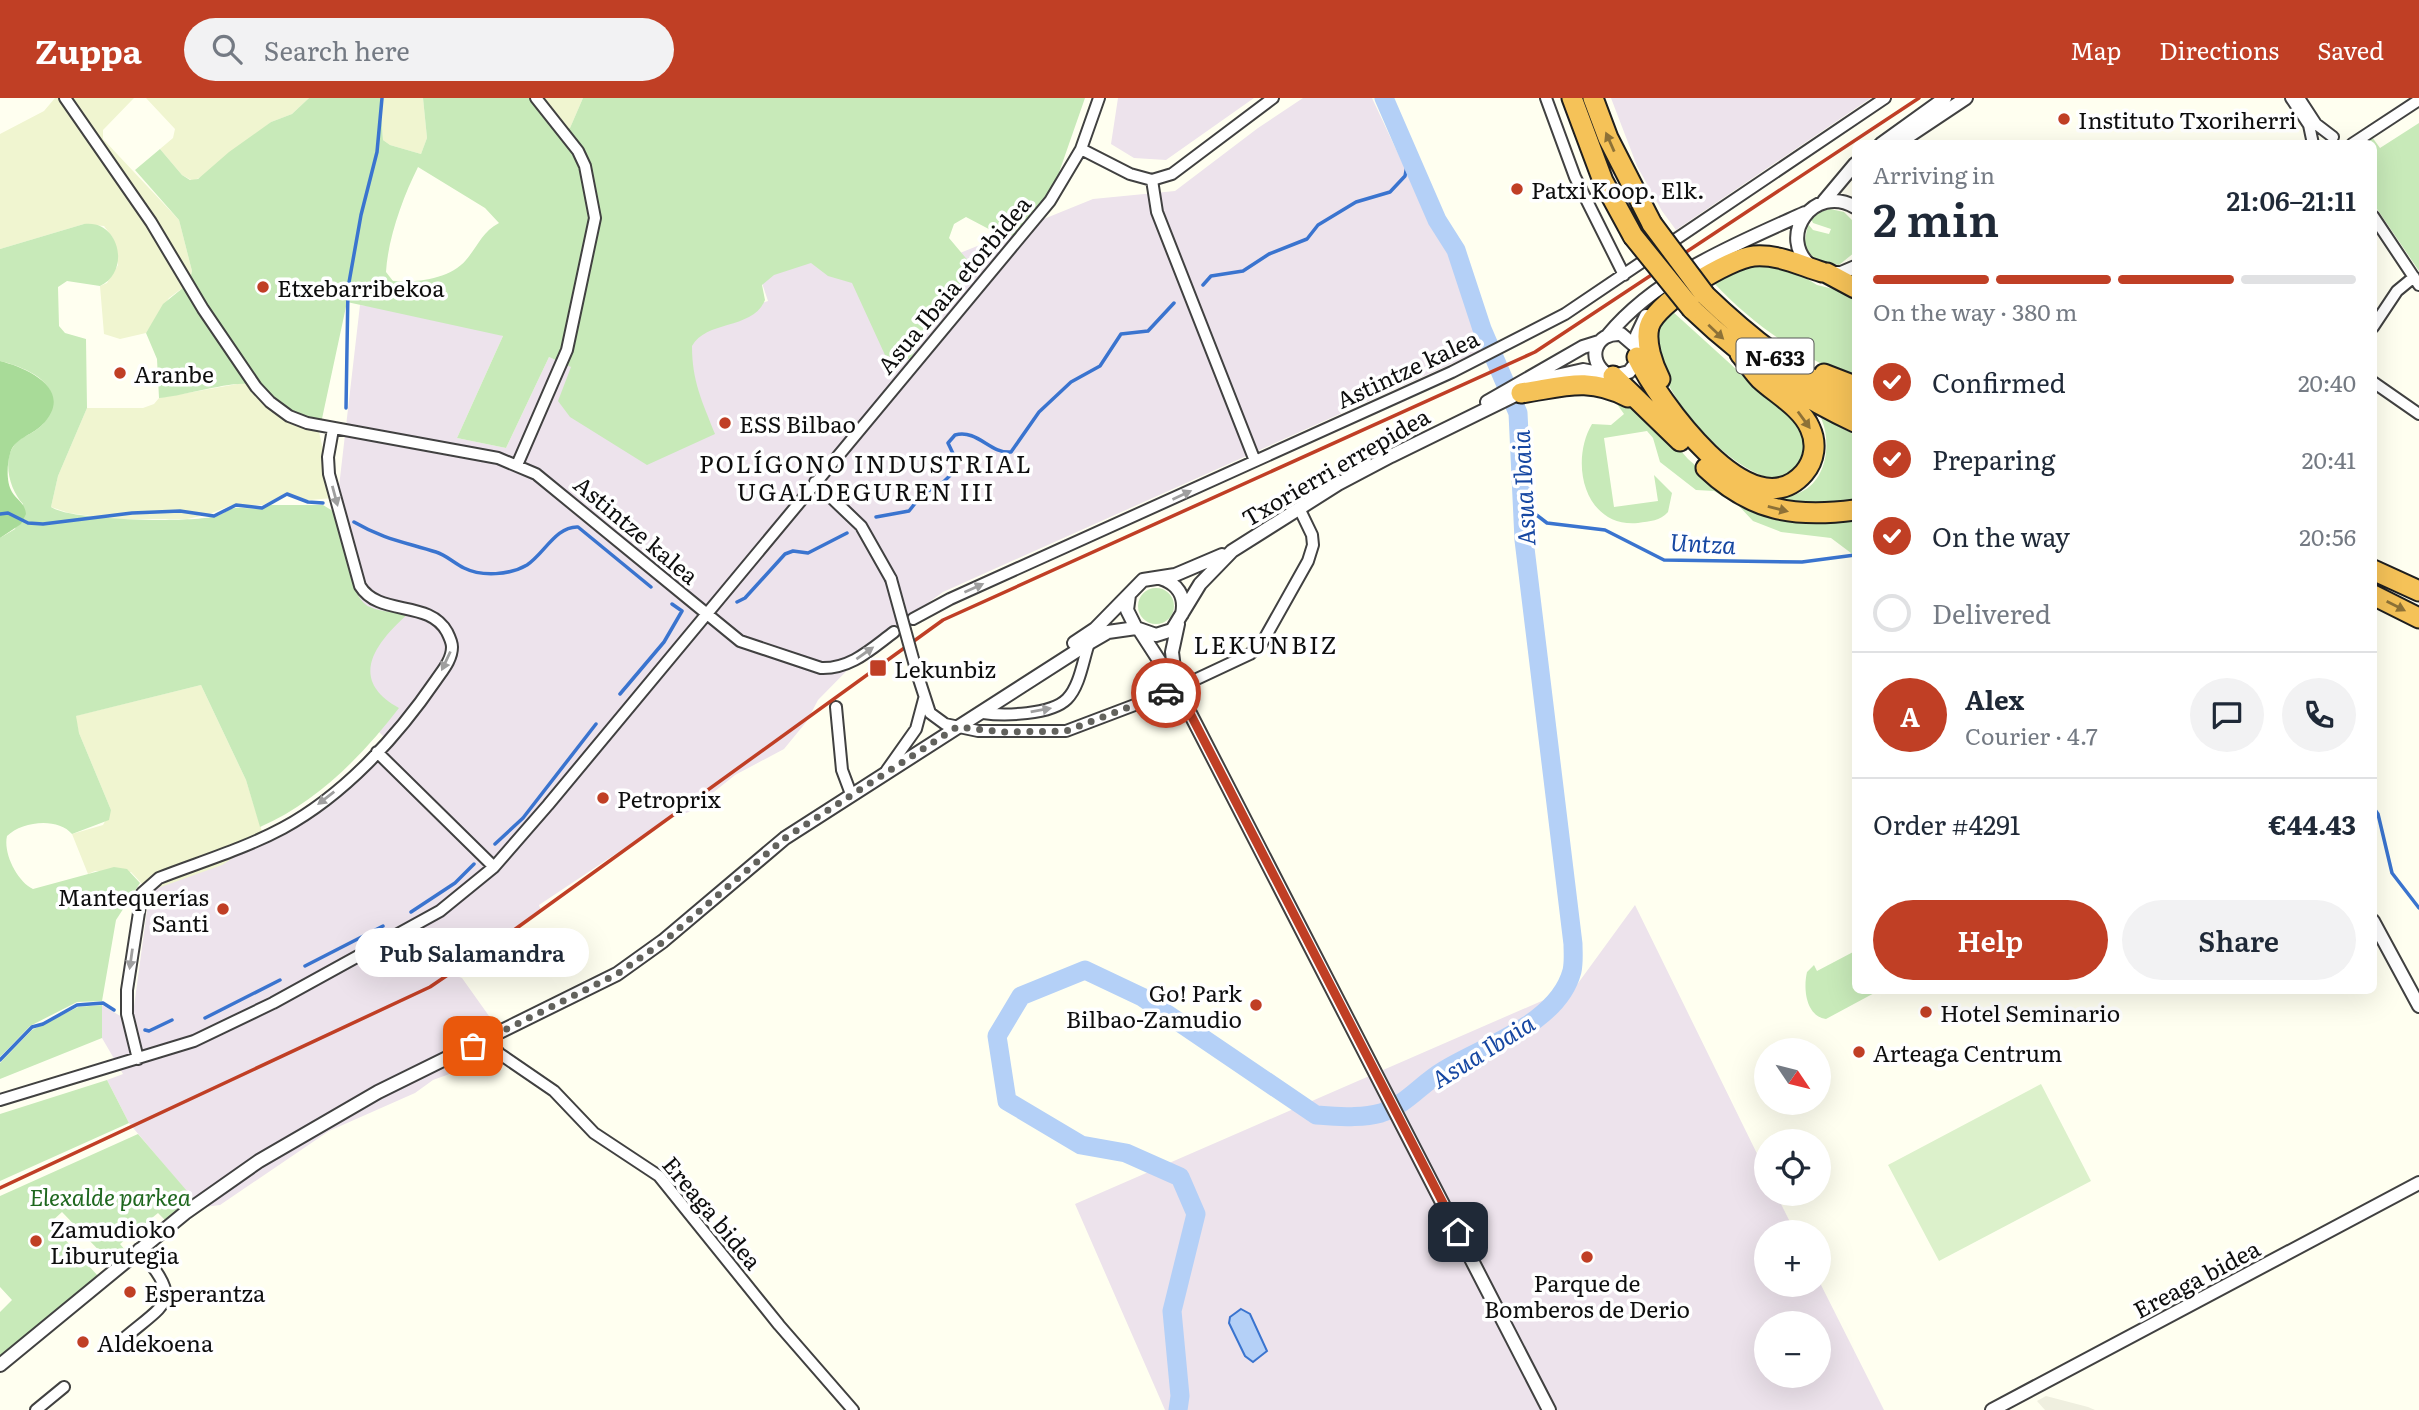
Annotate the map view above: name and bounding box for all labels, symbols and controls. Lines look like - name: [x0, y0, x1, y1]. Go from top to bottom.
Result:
- search box: [184, 18, 674, 81]
- text: Zuppa: [35, 25, 142, 74]
- icon: search: [208, 30, 246, 68]
- text: Search here: [264, 30, 410, 69]
- text: Map: [2070, 32, 2121, 67]
- text: Directions: [2159, 32, 2279, 67]
- text: Saved: [2317, 32, 2384, 67]
- place label: Instituto Txoriherri: [2078, 102, 2297, 136]
- marker: Instituto Txoriherri: [2056, 111, 2072, 127]
- one-way arrow: [1604, 131, 1615, 152]
- text: Arriving in: [1873, 157, 1995, 191]
- place label: Patxi Koop. Elk.: [1531, 172, 1705, 206]
- text: 21:06–21:11: [2226, 180, 2356, 219]
- marker: Patxi Koop. Elk.: [1509, 181, 1525, 197]
- text: 2 min: [1873, 183, 1999, 251]
- street label: Asua Ibaia etorbidea: [868, 187, 1038, 381]
- place label: Etxebarribekoa: [277, 270, 445, 304]
- marker: Etxebarribekoa: [255, 279, 271, 295]
- text: On the way · 380 m: [1873, 294, 2077, 328]
- street label: Astintze kalea: [1330, 320, 1484, 416]
- one-way arrow: [1707, 323, 1724, 339]
- road number: N-633: [1736, 338, 1814, 374]
- place label: Aranbe: [134, 356, 214, 390]
- text: Confirmed: [1932, 362, 2066, 401]
- icon: check: [1873, 363, 1911, 401]
- marker: Aranbe: [112, 365, 128, 381]
- text: 20:40: [2298, 365, 2356, 399]
- street label: Txorierri errepidea: [1235, 398, 1436, 534]
- place label: ESS Bilbao: [739, 406, 856, 440]
- one-way arrow: [1797, 411, 1811, 430]
- marker: ESS Bilbao: [717, 415, 733, 431]
- water label: Asua Ibaia: [1501, 429, 1543, 547]
- text: Preparing: [1932, 439, 2055, 478]
- icon: check: [1873, 440, 1911, 478]
- text: 20:41: [2302, 442, 2356, 476]
- district label: POLÍGONO INDUSTRIAL UGALDEGUREN III: [699, 445, 1033, 508]
- street label: Astintze kalea: [567, 467, 707, 592]
- one-way arrow: [330, 485, 341, 507]
- one-way arrow: [1172, 489, 1192, 501]
- one-way arrow: [1767, 504, 1789, 515]
- text: On the way: [1932, 516, 2070, 555]
- icon: check: [1873, 517, 1911, 555]
- text: 20:56: [2299, 519, 2356, 553]
- water label: Untza: [1669, 523, 1737, 561]
- one-way arrow: [964, 582, 985, 593]
- text: Delivered: [1932, 593, 2051, 632]
- one-way arrow: [2386, 601, 2406, 612]
- district label: LEKUNBIZ: [1194, 626, 1338, 661]
- one-way arrow: [856, 646, 874, 660]
- one-way arrow: [440, 651, 452, 671]
- place label: Lekunbiz: [894, 651, 996, 685]
- marker: Lekunbiz: [868, 658, 888, 678]
- courier: [1131, 658, 1201, 728]
- icon: car: [1147, 674, 1185, 712]
- button: chat: [2190, 678, 2264, 752]
- button: phone: [2282, 678, 2356, 752]
- text: Alex: [1965, 679, 2024, 718]
- text: A: [1900, 696, 1920, 735]
- one-way arrow: [1030, 704, 1052, 715]
- text: Courier · 4.7: [1965, 718, 2098, 752]
- place label: Petroprix: [617, 781, 721, 815]
- one-way arrow: [318, 790, 336, 805]
- marker: Petroprix: [595, 790, 611, 806]
- text: Order #4291: [1873, 804, 2020, 843]
- text: €44.43: [2269, 804, 2356, 843]
- place label: Mantequerías Santi: [58, 879, 209, 939]
- button: Help: [1873, 900, 2108, 980]
- button: Share: [2122, 900, 2356, 980]
- marker: Mantequerías Santi: [215, 901, 231, 917]
- callout: Pub Salamandra: [356, 927, 590, 976]
- text: Pub Salamandra: [379, 935, 565, 969]
- one-way arrow: [125, 948, 136, 970]
- place label: Go! Park Bilbao-Zamudio: [1066, 975, 1243, 1035]
- place label: Hotel Seminario: [1940, 995, 2120, 1029]
- marker: Go! Park Bilbao-Zamudio: [1248, 997, 1264, 1013]
- water label: Asua Ibaia: [1424, 1004, 1541, 1096]
- marker: Hotel Seminario: [1918, 1004, 1934, 1020]
- pin: [443, 1016, 503, 1076]
- icon: bag: [454, 1027, 492, 1065]
- place label: Arteaga Centrum: [1873, 1035, 2062, 1069]
- north arrow: [1754, 1038, 1830, 1115]
- map controls: [1754, 1038, 1831, 1388]
- marker: Arteaga Centrum: [1851, 1044, 1867, 1060]
- button: locate: [1754, 1129, 1831, 1206]
- street label: Ereaga bidea: [655, 1148, 771, 1277]
- park label: Elexalde parkea: [29, 1179, 191, 1213]
- pin: [1428, 1202, 1488, 1262]
- place label: Zamudioko Liburutegia: [50, 1211, 180, 1271]
- icon: home: [1439, 1213, 1477, 1251]
- button: +: [1754, 1220, 1831, 1297]
- street label: Ereaga bidea: [2127, 1230, 2266, 1326]
- marker: Zamudioko Liburutegia: [28, 1233, 44, 1249]
- marker: Parque de Bomberos de Derio: [1579, 1249, 1595, 1265]
- place label: Parque de Bomberos de Derio: [1484, 1265, 1690, 1325]
- place label: Esperantza: [144, 1275, 266, 1309]
- marker: Esperantza: [122, 1284, 138, 1300]
- button: −: [1754, 1311, 1831, 1388]
- place label: Aldekoena: [97, 1325, 214, 1359]
- marker: Aldekoena: [75, 1334, 91, 1350]

